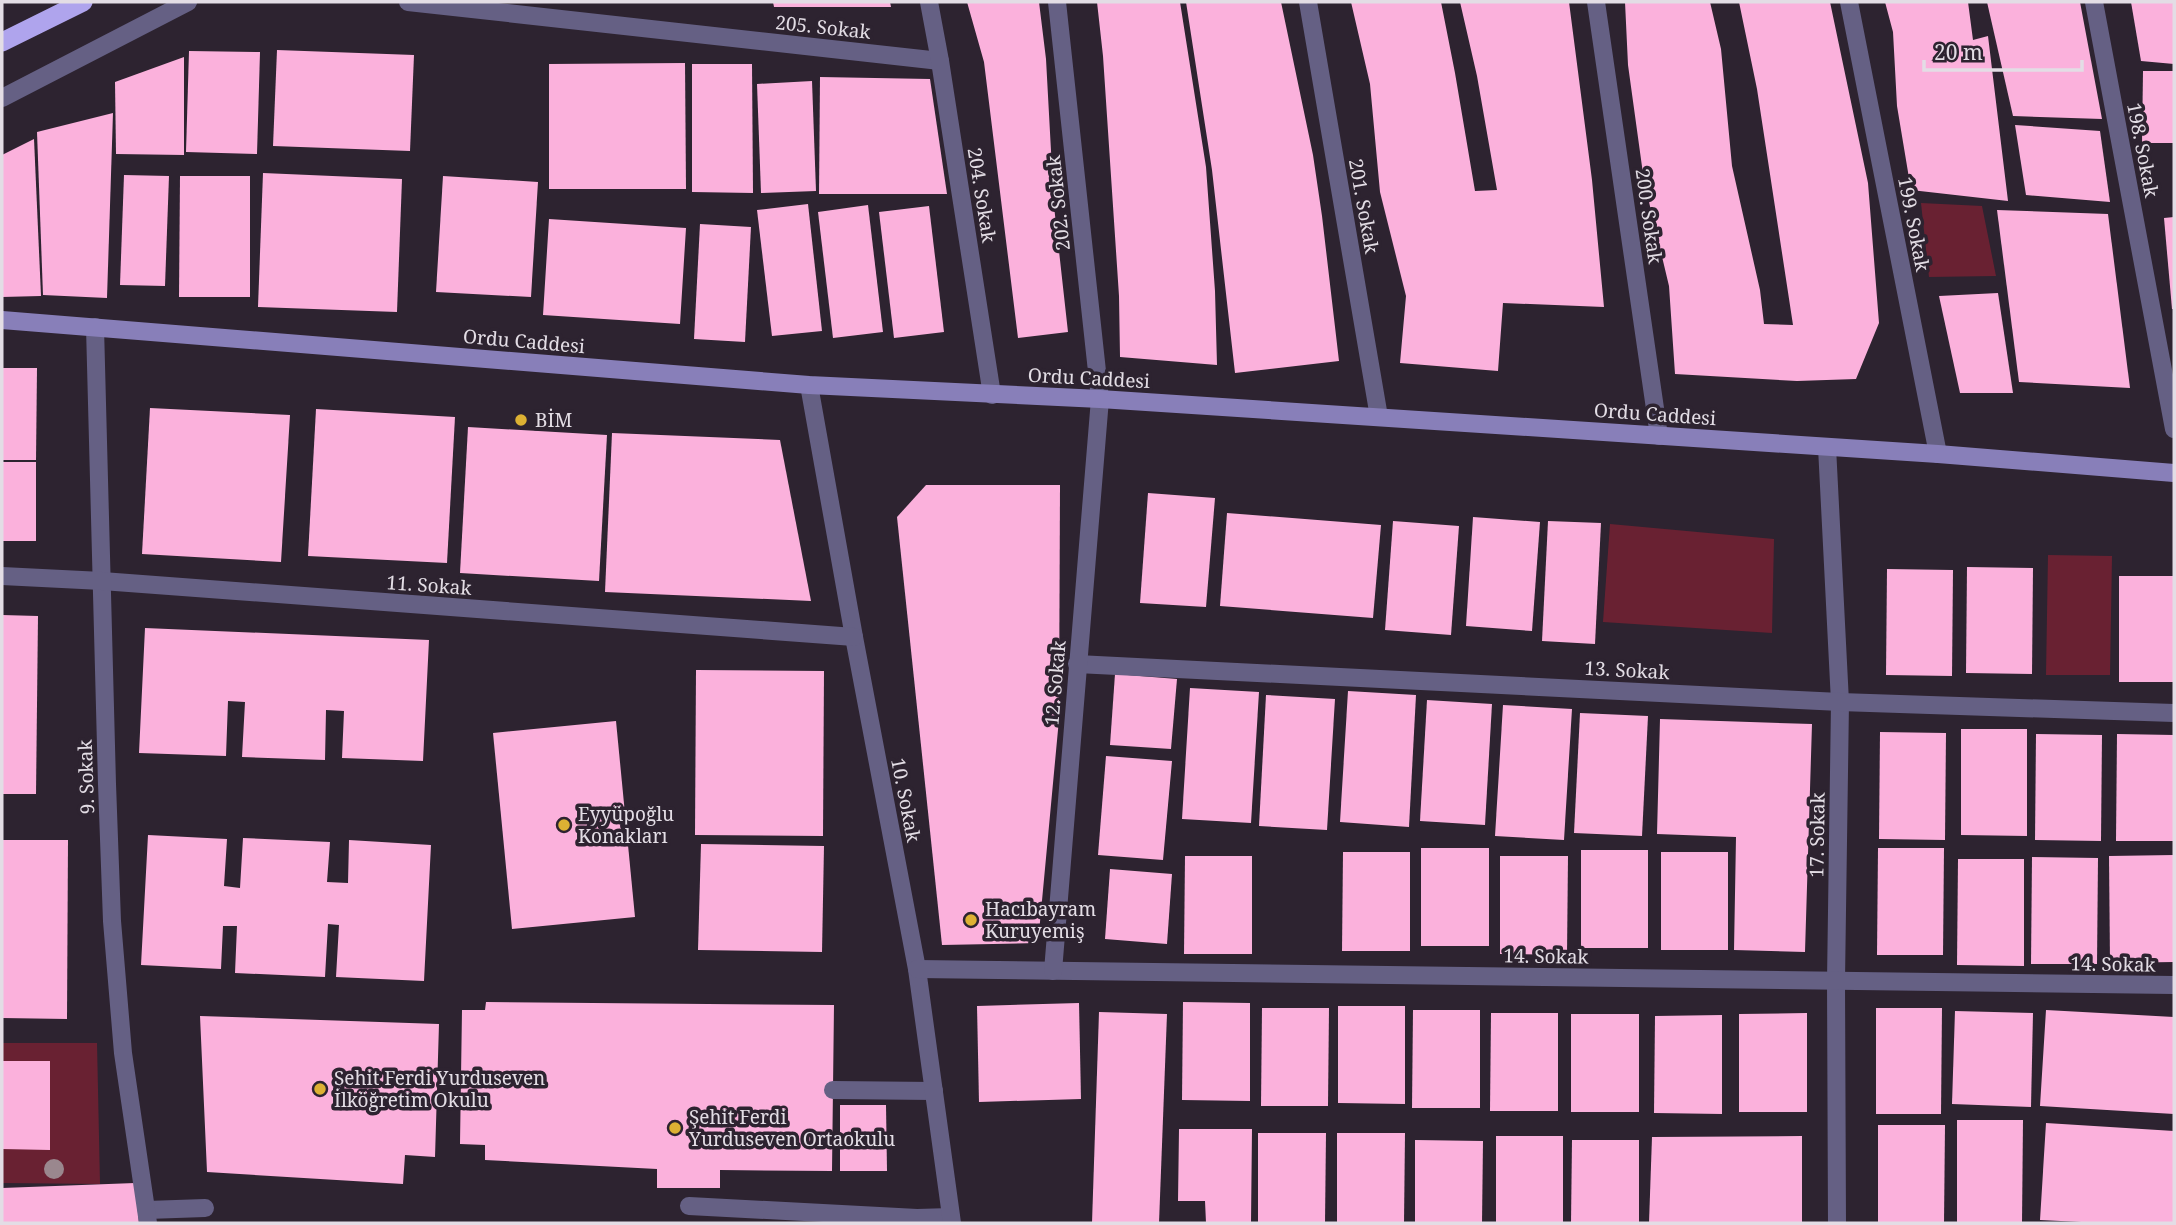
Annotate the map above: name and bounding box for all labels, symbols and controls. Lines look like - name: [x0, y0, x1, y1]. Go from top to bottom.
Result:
- street label: 205. Sokak: [774, 9, 873, 45]
- scale bar: [1924, 28, 2082, 72]
- text: 20 m: [1934, 38, 1983, 66]
- street label: 198. Sokak: [2121, 101, 2165, 200]
- street label: 204. Sokak: [962, 146, 1002, 245]
- street label: 202. Sokak: [1040, 153, 1076, 252]
- street label: 201. Sokak: [1343, 157, 1385, 256]
- street label: 200. Sokak: [1629, 167, 1669, 266]
- street label: 199. Sokak: [1892, 175, 1936, 274]
- street label: Ordu Caddesi: [462, 323, 586, 359]
- street label: Ordu Caddesi: [1027, 362, 1151, 394]
- street label: Ordu Caddesi: [1593, 397, 1717, 431]
- place label: BİM: [535, 407, 572, 433]
- marker: BİM: [513, 412, 529, 428]
- street label: 11. Sokak: [386, 569, 473, 601]
- street label: 12. Sokak: [1038, 639, 1072, 727]
- street label: 13. Sokak: [1584, 655, 1671, 685]
- street label: 9. Sokak: [72, 738, 100, 815]
- street label: 10. Sokak: [885, 756, 927, 845]
- street label: 17. Sokak: [1803, 791, 1831, 878]
- place label: Eyyüpoğlu Konakları: [578, 801, 674, 849]
- marker: Eyyüpoğlu Konakları: [556, 817, 572, 833]
- place label: Hacıbayram Kuruyemiş: [985, 896, 1096, 944]
- marker: Hacıbayram Kuruyemiş: [963, 912, 979, 928]
- street label: 14. Sokak: [1503, 942, 1590, 970]
- street label: 14. Sokak: [2070, 950, 2157, 978]
- place label: Şehit Ferdi Yurduseven İlköğretim Okulu: [334, 1065, 545, 1113]
- marker: Şehit Ferdi Yurduseven İlköğretim Okulu: [312, 1081, 328, 1097]
- place label: Şehit Ferdi Yurduseven Ortaokulu: [688, 1104, 895, 1152]
- marker: Şehit Ferdi Yurduseven Ortaokulu: [667, 1120, 683, 1136]

